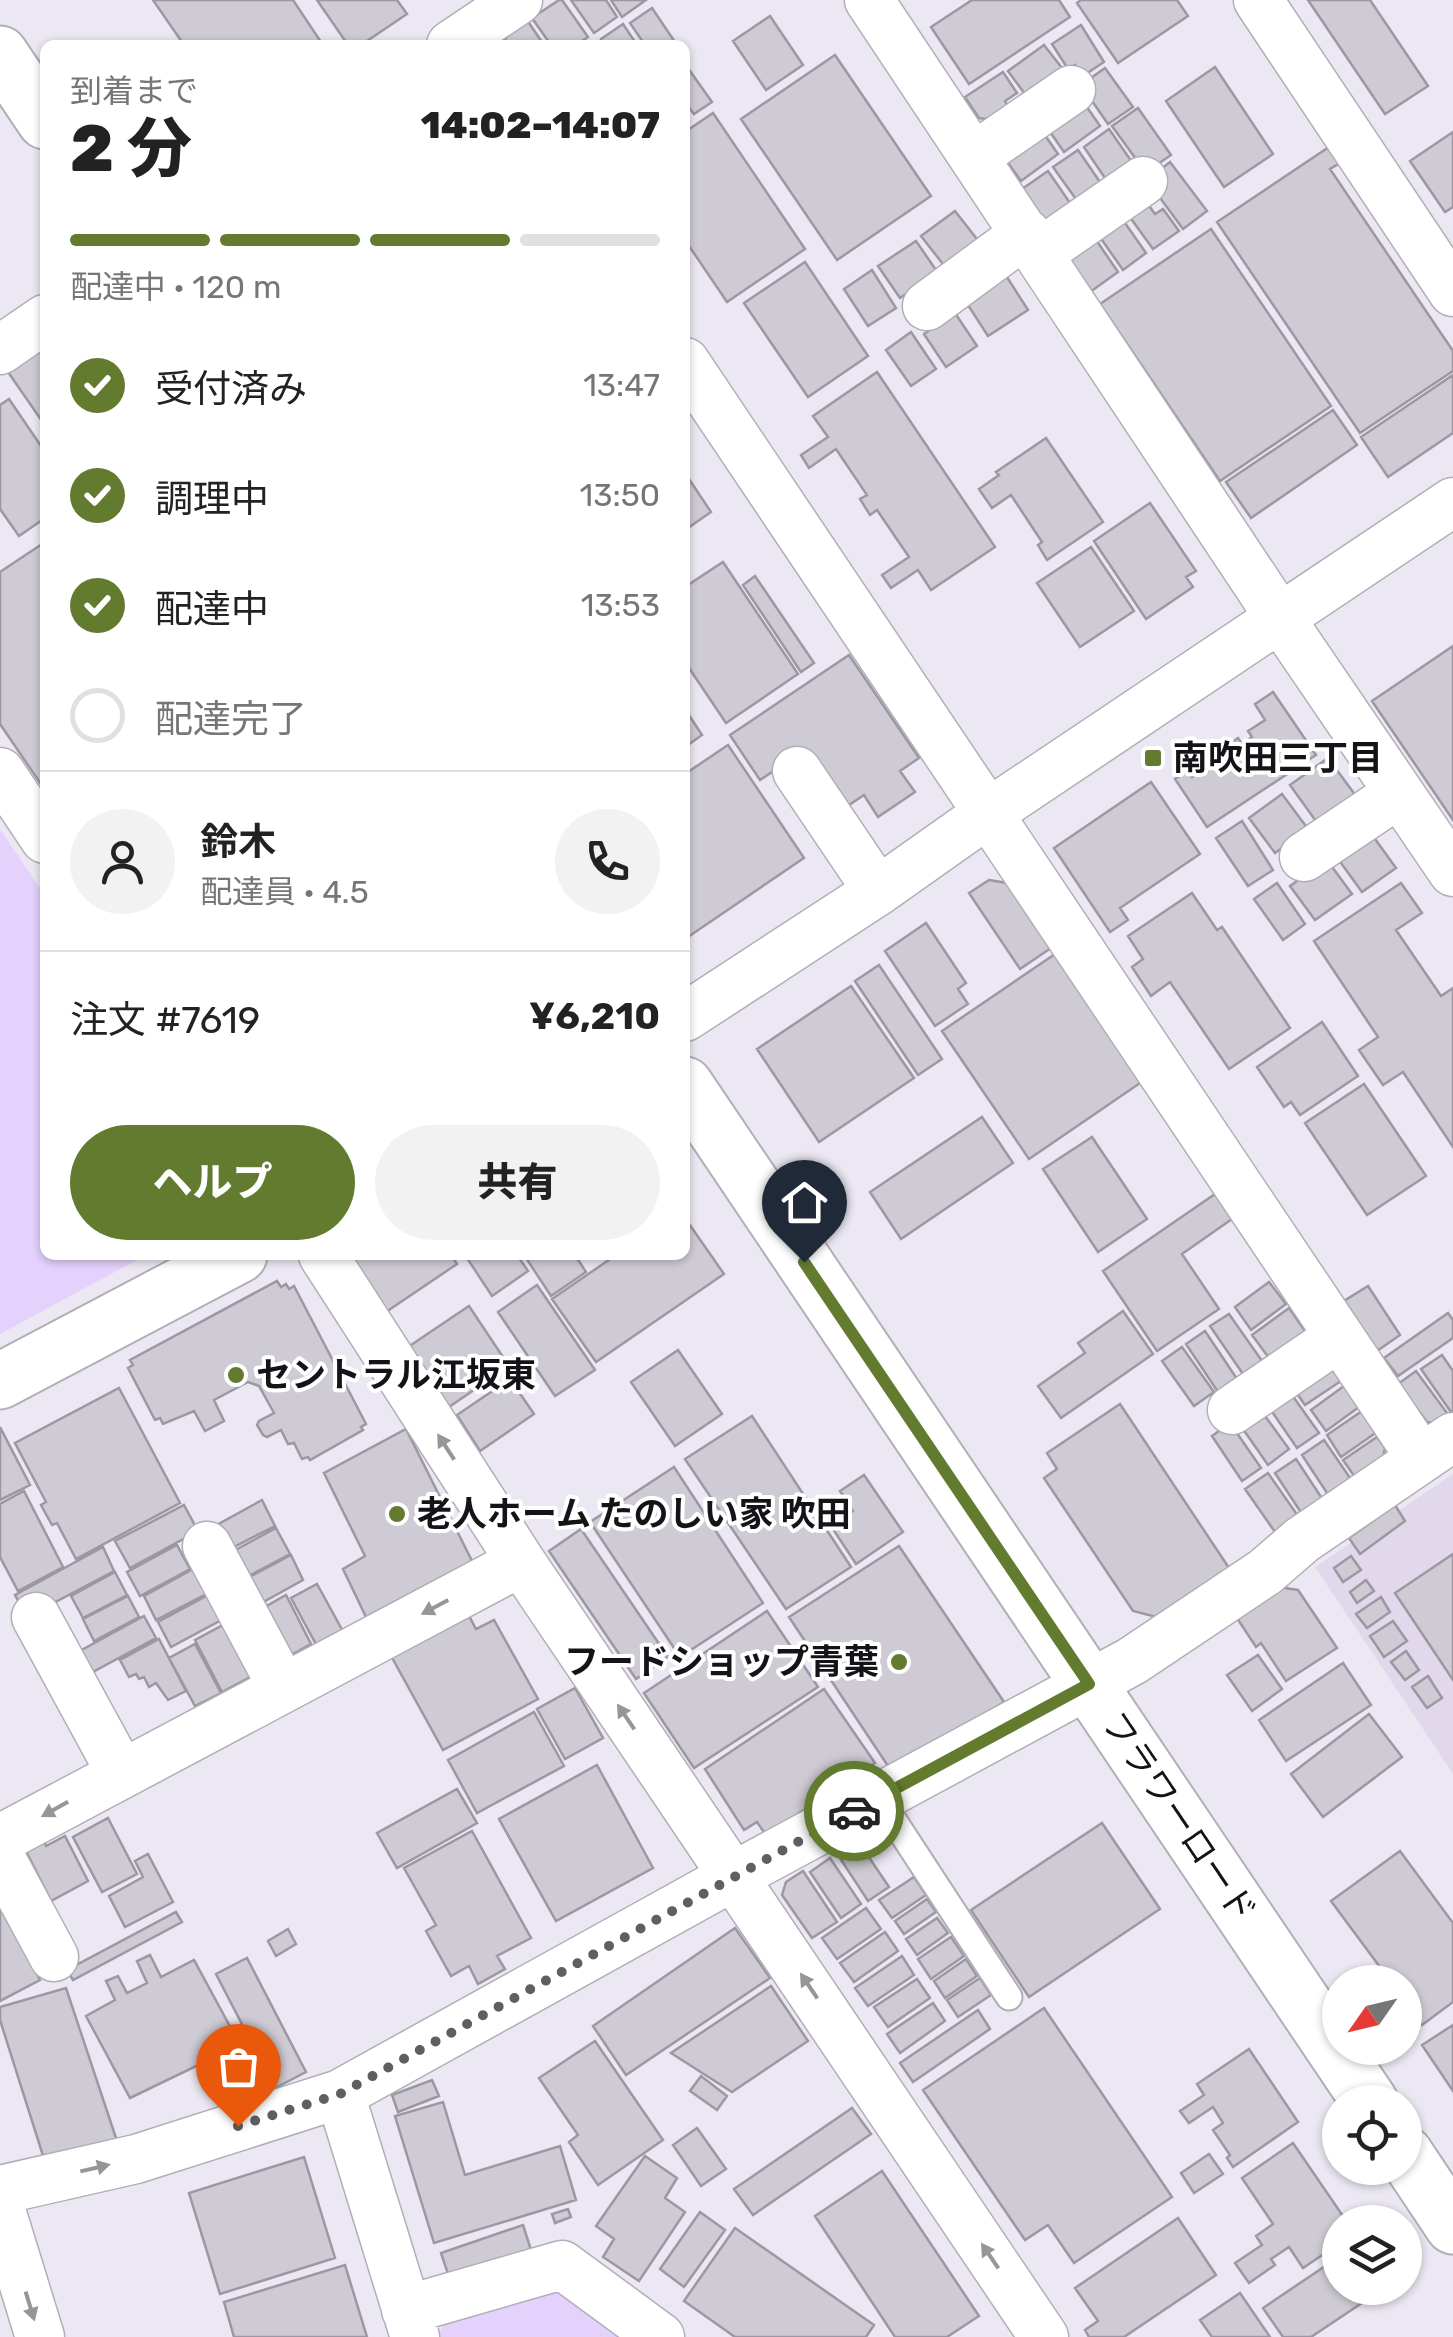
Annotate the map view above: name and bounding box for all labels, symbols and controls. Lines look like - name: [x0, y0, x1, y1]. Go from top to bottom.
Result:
- text: 到着まで: [70, 72, 198, 110]
- text: 14:02–14:07: [421, 102, 660, 148]
- text: 2 分: [70, 110, 192, 187]
- text: 配達中 · 120 m: [70, 268, 281, 306]
- icon: check: [70, 358, 125, 413]
- text: 受付済み: [155, 366, 307, 412]
- text: 13:47: [583, 366, 660, 404]
- icon: check: [70, 468, 125, 523]
- text: 調理中: [155, 476, 269, 522]
- text: 13:50: [580, 476, 660, 514]
- icon: check: [70, 578, 125, 633]
- text: 配達中: [155, 586, 269, 632]
- text: 13:53: [581, 586, 660, 624]
- text: 配達完了: [155, 696, 307, 742]
- place label: 南吹田三丁目: [1173, 737, 1383, 779]
- marker: 南吹田三丁目: [1142, 747, 1164, 769]
- button: person: [70, 809, 175, 914]
- button: phone: [555, 809, 660, 914]
- text: 鈴木: [200, 819, 276, 865]
- text: 配達員 · 4.5: [200, 873, 369, 911]
- text: ¥6,210: [529, 993, 660, 1039]
- text: 注文 #7619: [70, 997, 260, 1043]
- button: ヘルプ: [70, 1125, 355, 1240]
- button: 共有: [375, 1125, 660, 1240]
- pin: [762, 1160, 847, 1263]
- icon: home: [777, 1175, 832, 1230]
- place label: セントラル江坂東: [256, 1354, 536, 1396]
- marker: セントラル江坂東: [225, 1364, 247, 1386]
- one-way arrow: [438, 1433, 456, 1460]
- place label: 老人ホーム たのしい家 吹田: [417, 1493, 851, 1535]
- marker: 老人ホーム たのしい家 吹田: [386, 1503, 408, 1525]
- one-way arrow: [420, 1599, 449, 1616]
- place label: フードショップ青葉: [564, 1641, 879, 1683]
- marker: フードショップ青葉: [888, 1651, 910, 1673]
- one-way arrow: [618, 1704, 636, 1731]
- street label: フラワーロード: [1093, 1704, 1265, 1930]
- courier: [804, 1761, 904, 1861]
- icon: car: [827, 1784, 882, 1839]
- one-way arrow: [41, 1800, 69, 1818]
- north arrow: [1322, 1965, 1422, 2065]
- map controls: [1322, 1965, 1422, 2305]
- one-way arrow: [800, 1973, 818, 2000]
- pin: [196, 2024, 281, 2127]
- icon: bag: [211, 2039, 266, 2094]
- button: locate: [1322, 2085, 1422, 2185]
- one-way arrow: [80, 2160, 111, 2175]
- button: layers: [1322, 2205, 1422, 2305]
- one-way arrow: [981, 2243, 1000, 2270]
- one-way arrow: [23, 2291, 38, 2321]

